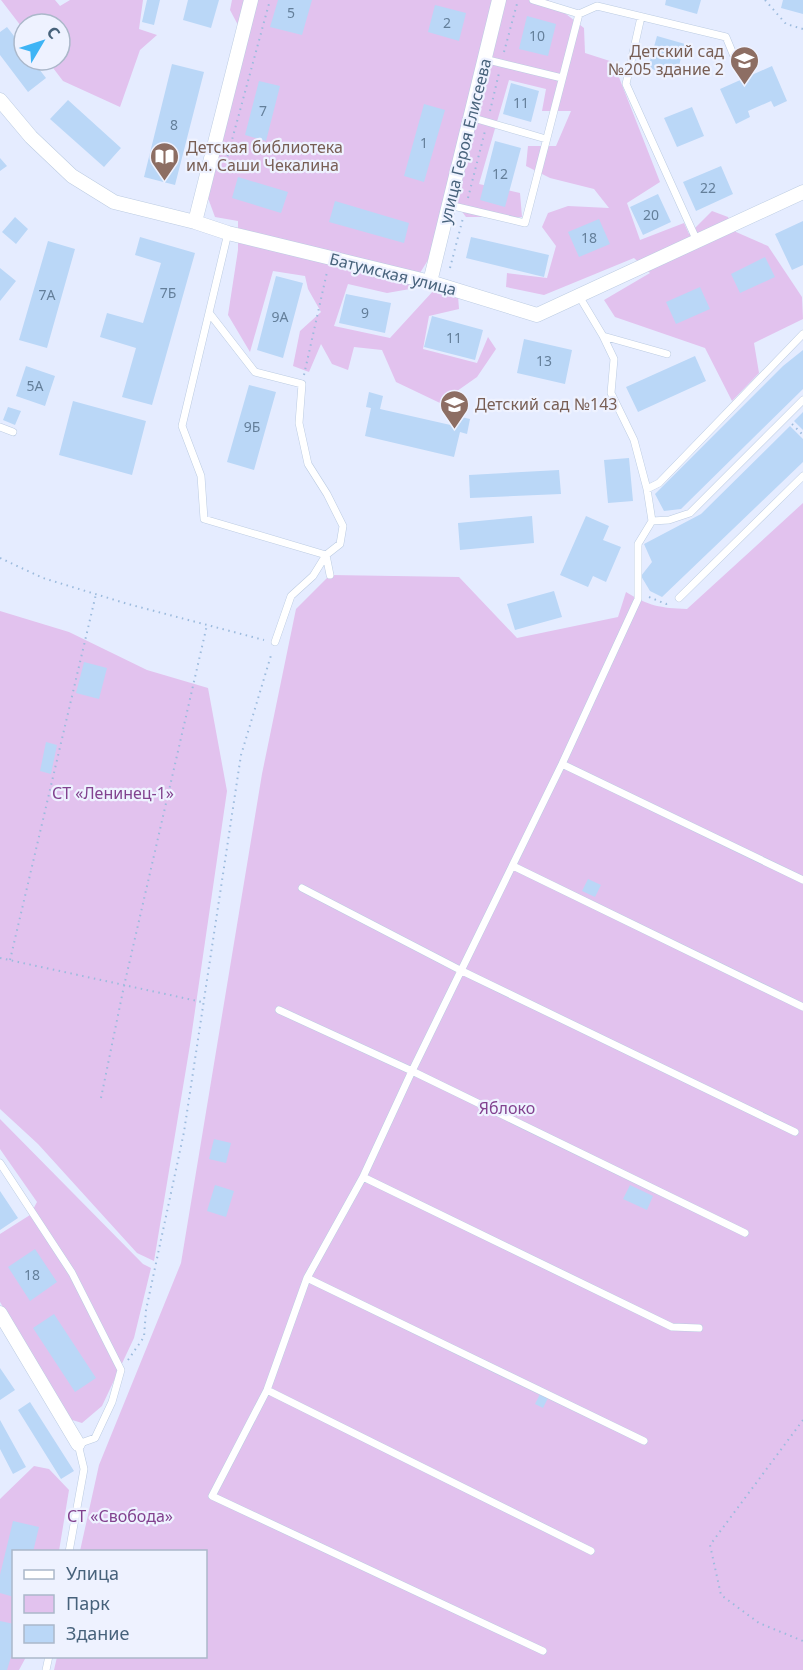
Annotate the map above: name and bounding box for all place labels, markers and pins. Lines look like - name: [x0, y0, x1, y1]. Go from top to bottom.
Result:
- place label: Детский сад №205 здание 2: [608, 40, 724, 80]
- school or university icon: Детский сад №205 здание 2: [729, 44, 761, 86]
- place label: Детская библиотека им. Саши Чекалина: [186, 136, 343, 176]
- library icon: Детская библиотека им. Саши Чекалина: [149, 140, 181, 182]
- school or university icon: Детский сад №143: [438, 388, 470, 430]
- place label: Детский сад №143: [475, 393, 617, 415]

